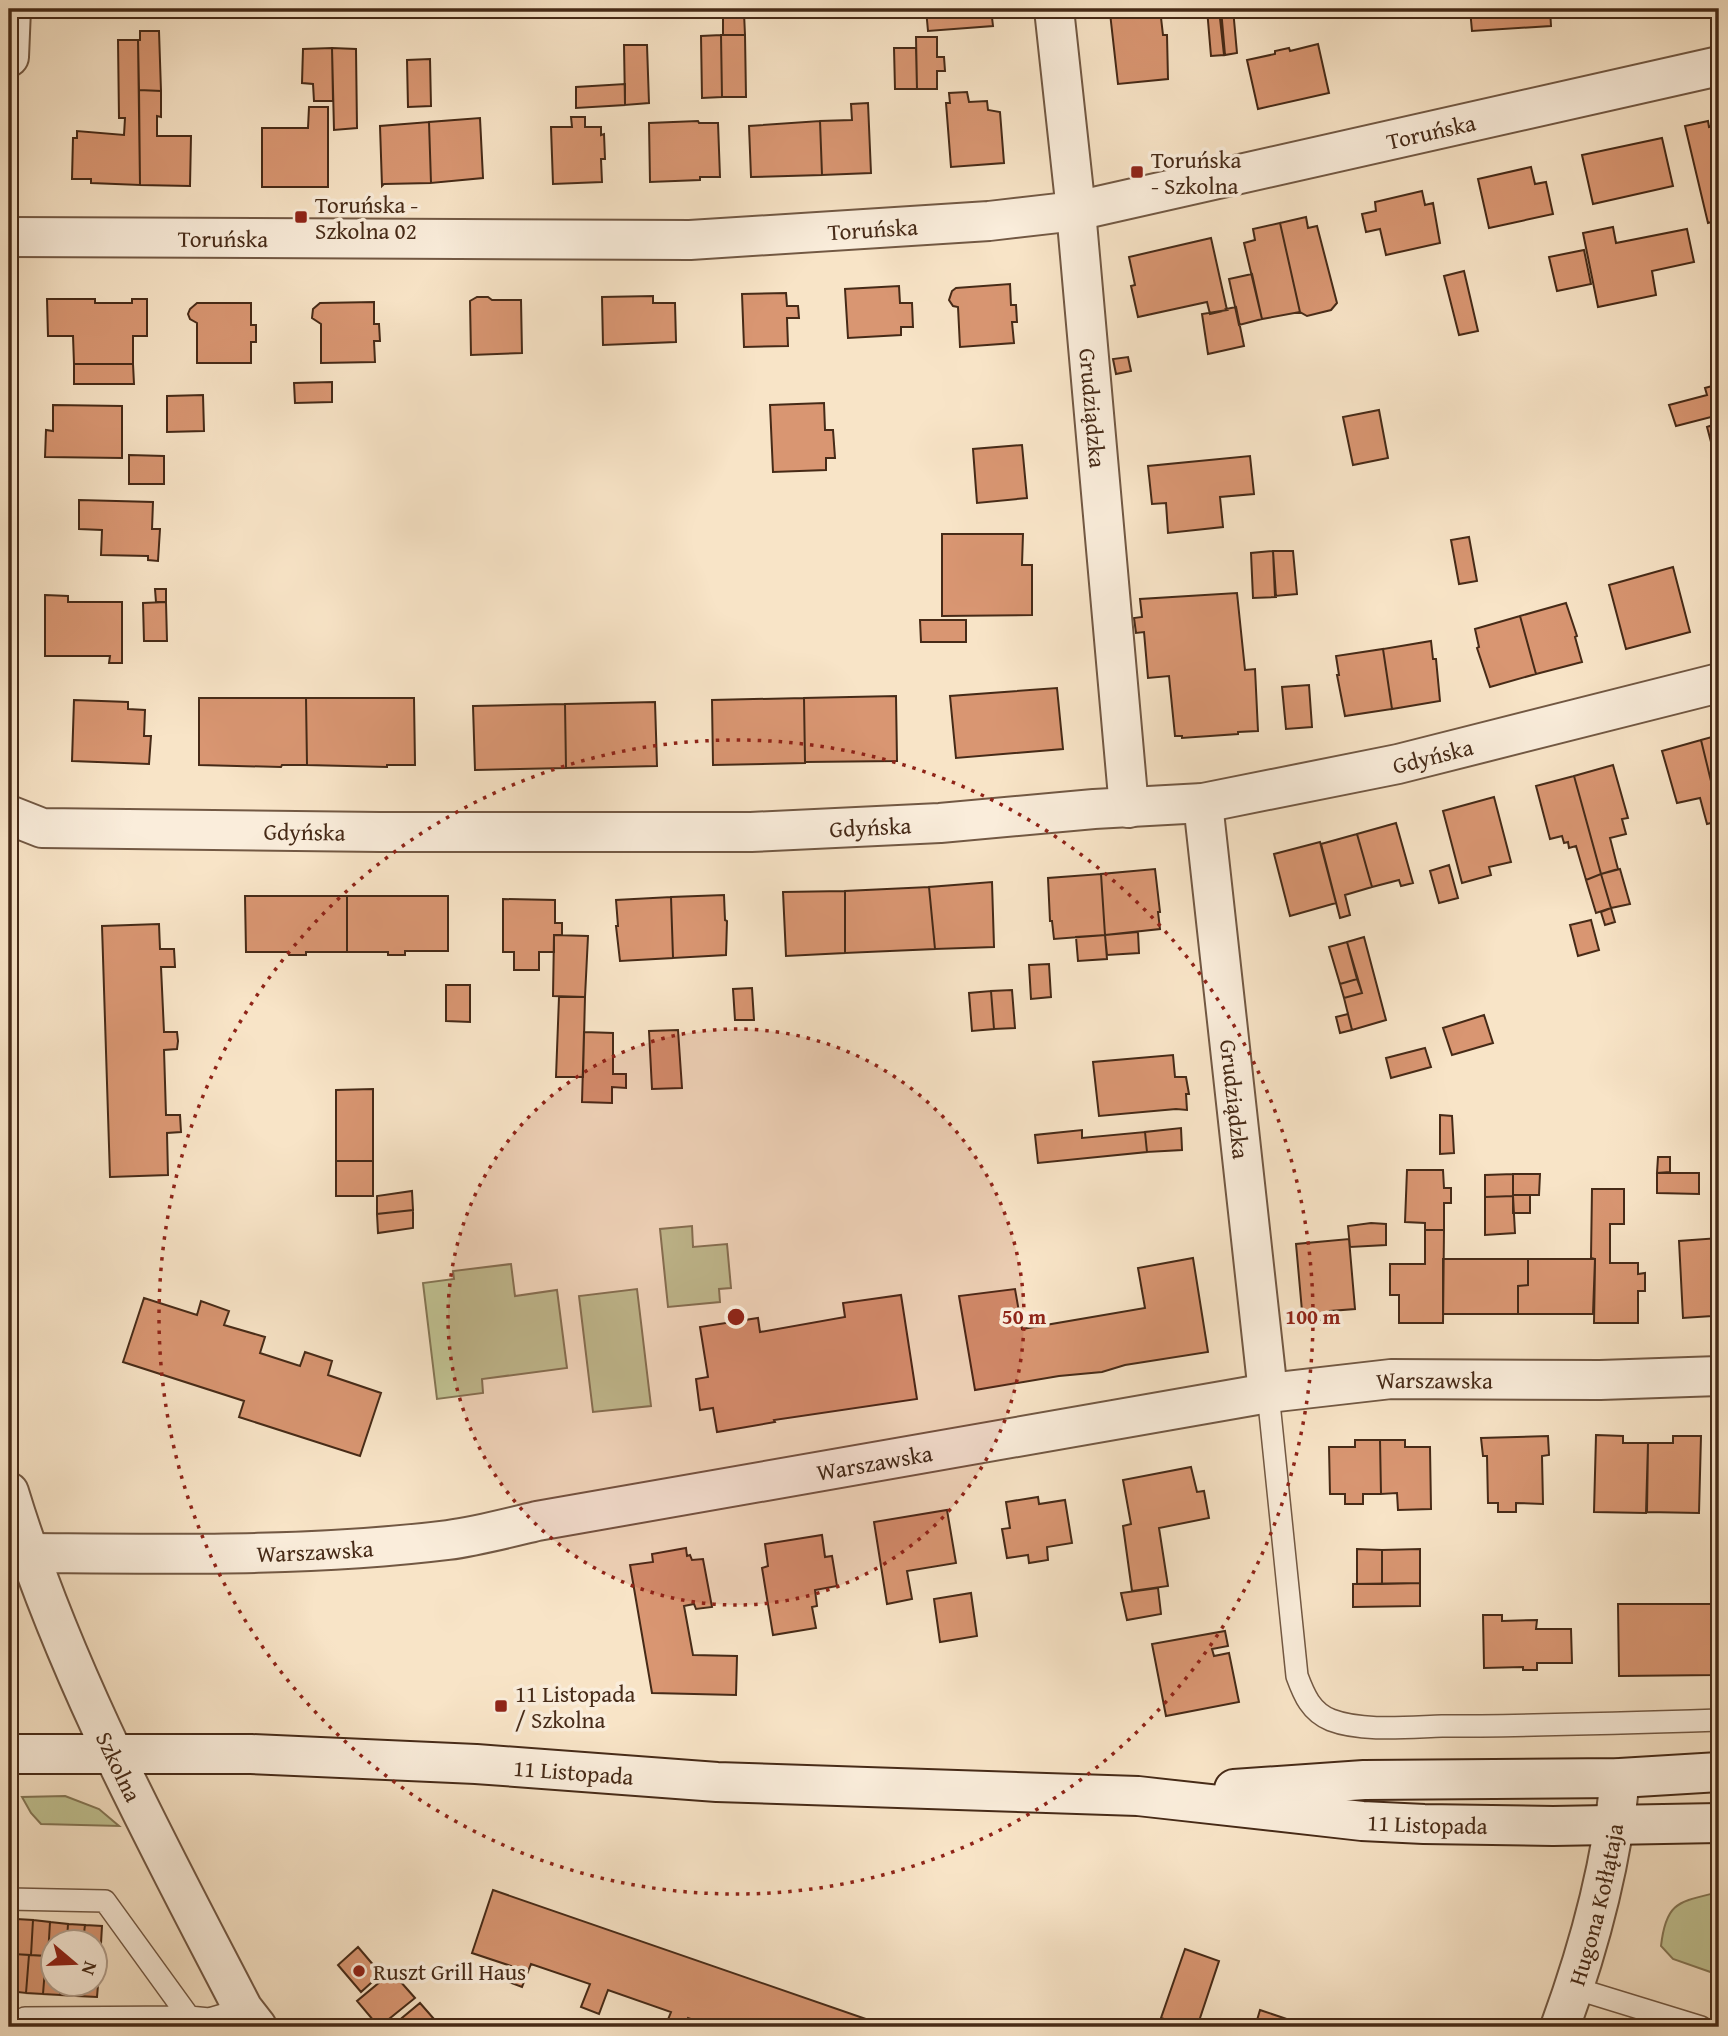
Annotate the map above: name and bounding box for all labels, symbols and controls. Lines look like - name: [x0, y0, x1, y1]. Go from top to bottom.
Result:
- street label: Toruńska: [1383, 105, 1479, 157]
- place label: Toruńska - Szkolna: [1151, 143, 1241, 202]
- marker: Toruńska - Szkolna: [1129, 164, 1145, 180]
- place label: Toruńska - Szkolna 02: [315, 188, 418, 247]
- marker: Toruńska - Szkolna 02: [293, 209, 309, 225]
- street label: Toruńska: [827, 209, 919, 248]
- street label: Toruńska: [178, 221, 268, 255]
- street label: Grudziądzka: [1072, 347, 1115, 469]
- street label: Gdyńska: [1389, 729, 1476, 781]
- street label: Gdyńska: [829, 808, 912, 845]
- street label: Gdyńska: [263, 814, 346, 848]
- street label: Grudziądzka: [1213, 1038, 1259, 1161]
- text: 50 m: [1002, 1301, 1046, 1332]
- text: 100 m: [1285, 1301, 1341, 1332]
- centre of rings: [724, 1305, 748, 1329]
- street label: Warszawska: [1374, 1362, 1493, 1397]
- street label: Warszawska: [814, 1436, 935, 1488]
- street label: Warszawska: [256, 1531, 375, 1569]
- place label: 11 Listopada / Szkolna: [515, 1677, 635, 1736]
- marker: 11 Listopada / Szkolna: [493, 1698, 509, 1714]
- street label: Szkolna: [88, 1726, 150, 1807]
- street label: 11 Listopada: [512, 1750, 635, 1792]
- street label: 11 Listopada: [1366, 1805, 1488, 1841]
- street label: Hugona Kołłątaja: [1559, 1821, 1631, 1989]
- north arrow: [38, 1927, 108, 1997]
- place label: Ruszt Grill Haus: [373, 1955, 526, 1988]
- text: N: [75, 1958, 105, 1979]
- marker: Ruszt Grill Haus: [351, 1963, 367, 1979]

